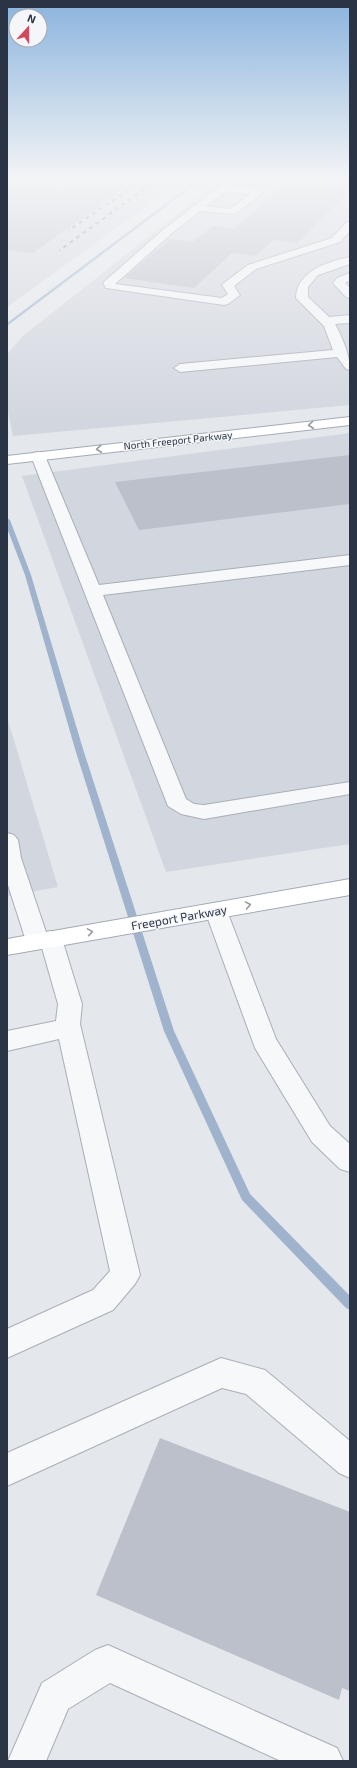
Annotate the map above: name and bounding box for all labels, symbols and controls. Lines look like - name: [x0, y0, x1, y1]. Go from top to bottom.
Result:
- north arrow: [8, 8, 48, 48]
- text: N: [26, 11, 38, 26]
- one-way arrow: [308, 421, 314, 430]
- street label: North Freeport Parkway: [123, 428, 234, 452]
- one-way arrow: [96, 445, 102, 454]
- one-way arrow: [245, 901, 251, 910]
- street label: Freeport Parkway: [130, 902, 229, 932]
- one-way arrow: [87, 928, 93, 937]

